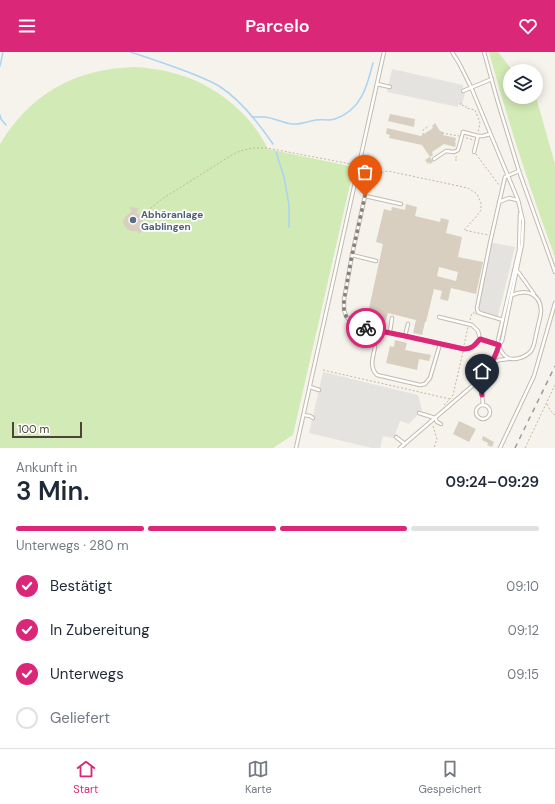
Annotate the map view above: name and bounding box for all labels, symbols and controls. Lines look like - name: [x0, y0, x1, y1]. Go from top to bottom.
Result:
- text: Parcelo: [245, 14, 310, 38]
- icon: menu: [16, 15, 38, 37]
- icon: heart: [517, 15, 539, 37]
- map controls: [503, 64, 543, 104]
- button: layers: [503, 64, 543, 104]
- pin: [348, 155, 382, 196]
- icon: bag: [354, 161, 376, 183]
- place label: Abhöranlage Gablingen: [141, 208, 203, 233]
- marker: Abhöranlage Gablingen: [128, 215, 138, 225]
- courier: [346, 308, 386, 348]
- icon: bike: [355, 317, 377, 339]
- pin: [465, 354, 499, 395]
- icon: home: [471, 360, 493, 382]
- scale bar: [12, 420, 82, 439]
- text: 100 m: [18, 422, 49, 436]
- text: Ankunft in: [16, 459, 77, 476]
- text: 09:24–09:29: [445, 472, 539, 492]
- text: 3 Min.: [16, 474, 89, 508]
- text: Unterwegs · 280 m: [16, 537, 128, 554]
- icon: check: [16, 575, 38, 597]
- text: Bestätigt: [50, 576, 112, 596]
- text: 09:10: [506, 578, 539, 595]
- icon: check: [16, 619, 38, 641]
- text: In Zubereitung: [50, 620, 150, 640]
- text: 09:12: [508, 622, 539, 639]
- icon: check: [16, 663, 38, 685]
- text: Unterwegs: [50, 664, 124, 684]
- text: 09:15: [507, 666, 539, 683]
- text: Geliefert: [50, 708, 110, 728]
- tab: Start: [73, 758, 98, 796]
- tab: Karte: [245, 758, 272, 796]
- tab: Gespeichert: [418, 758, 482, 796]

